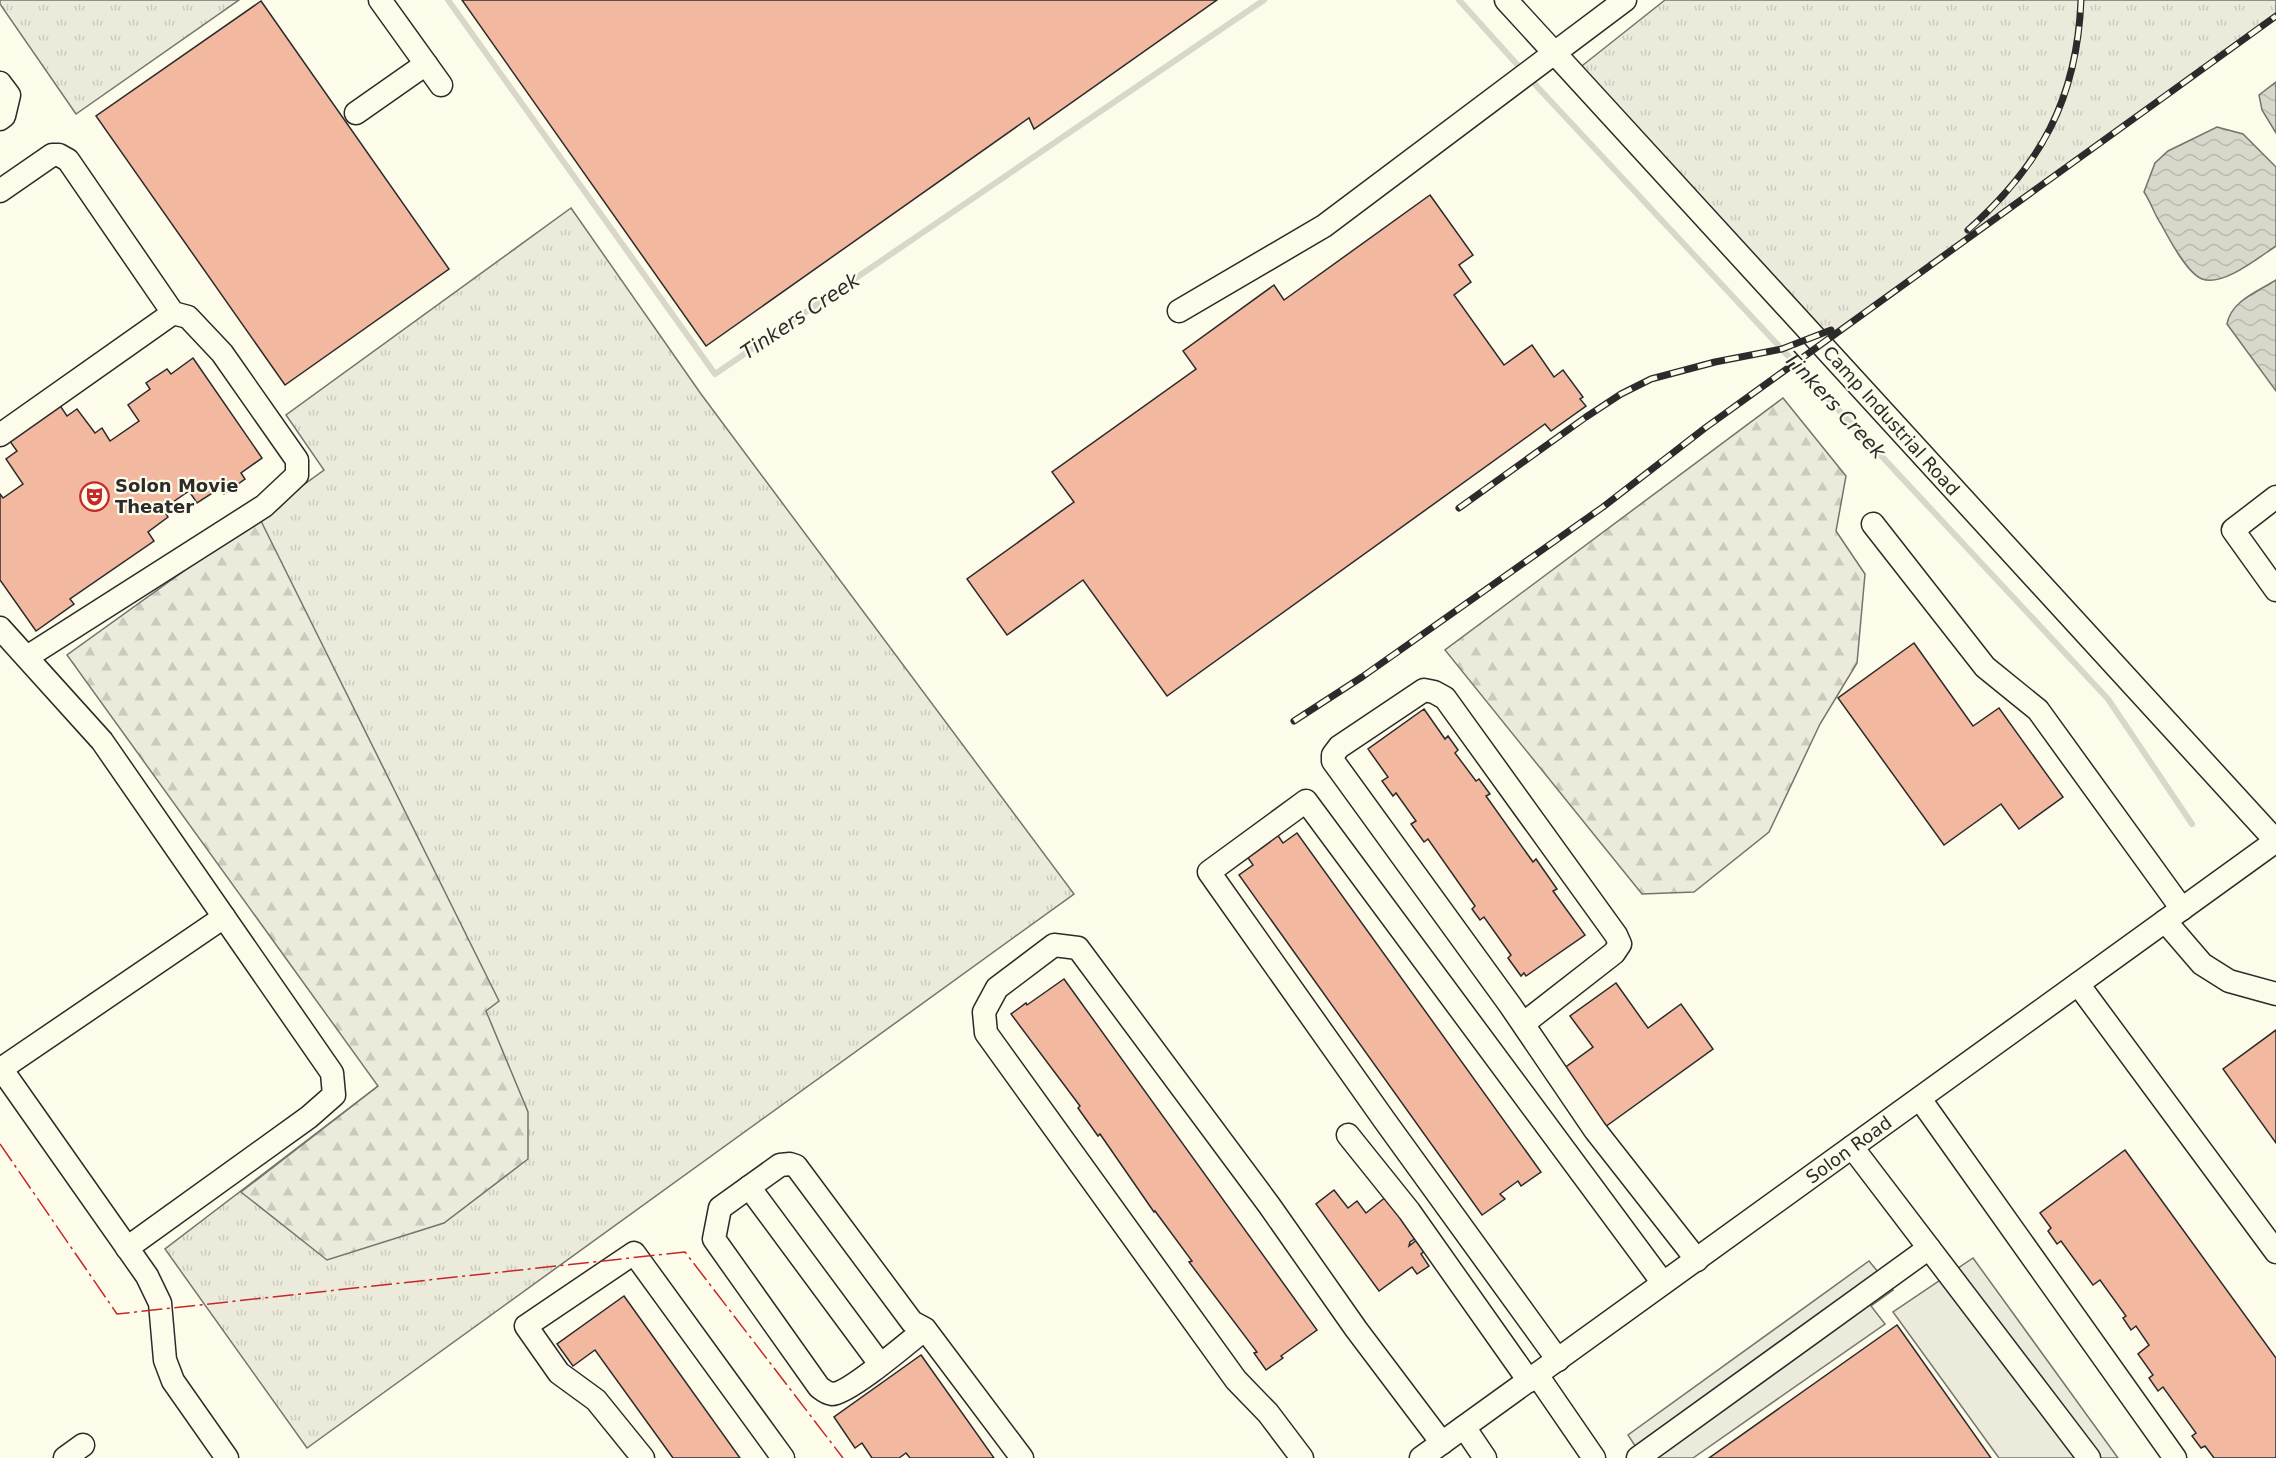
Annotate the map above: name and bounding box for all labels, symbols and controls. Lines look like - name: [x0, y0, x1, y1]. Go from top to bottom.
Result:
- water label: Tinkers Creek: [736, 267, 865, 364]
- street label: Camp Industrial Road: [1819, 342, 1964, 500]
- water label: Tinkers Creek: [1779, 346, 1892, 465]
- place label: Solon Movie Theater: [115, 475, 238, 517]
- theatre icon: Solon Movie Theater: [78, 480, 110, 512]
- street label: Solon Road: [1802, 1111, 1896, 1188]

